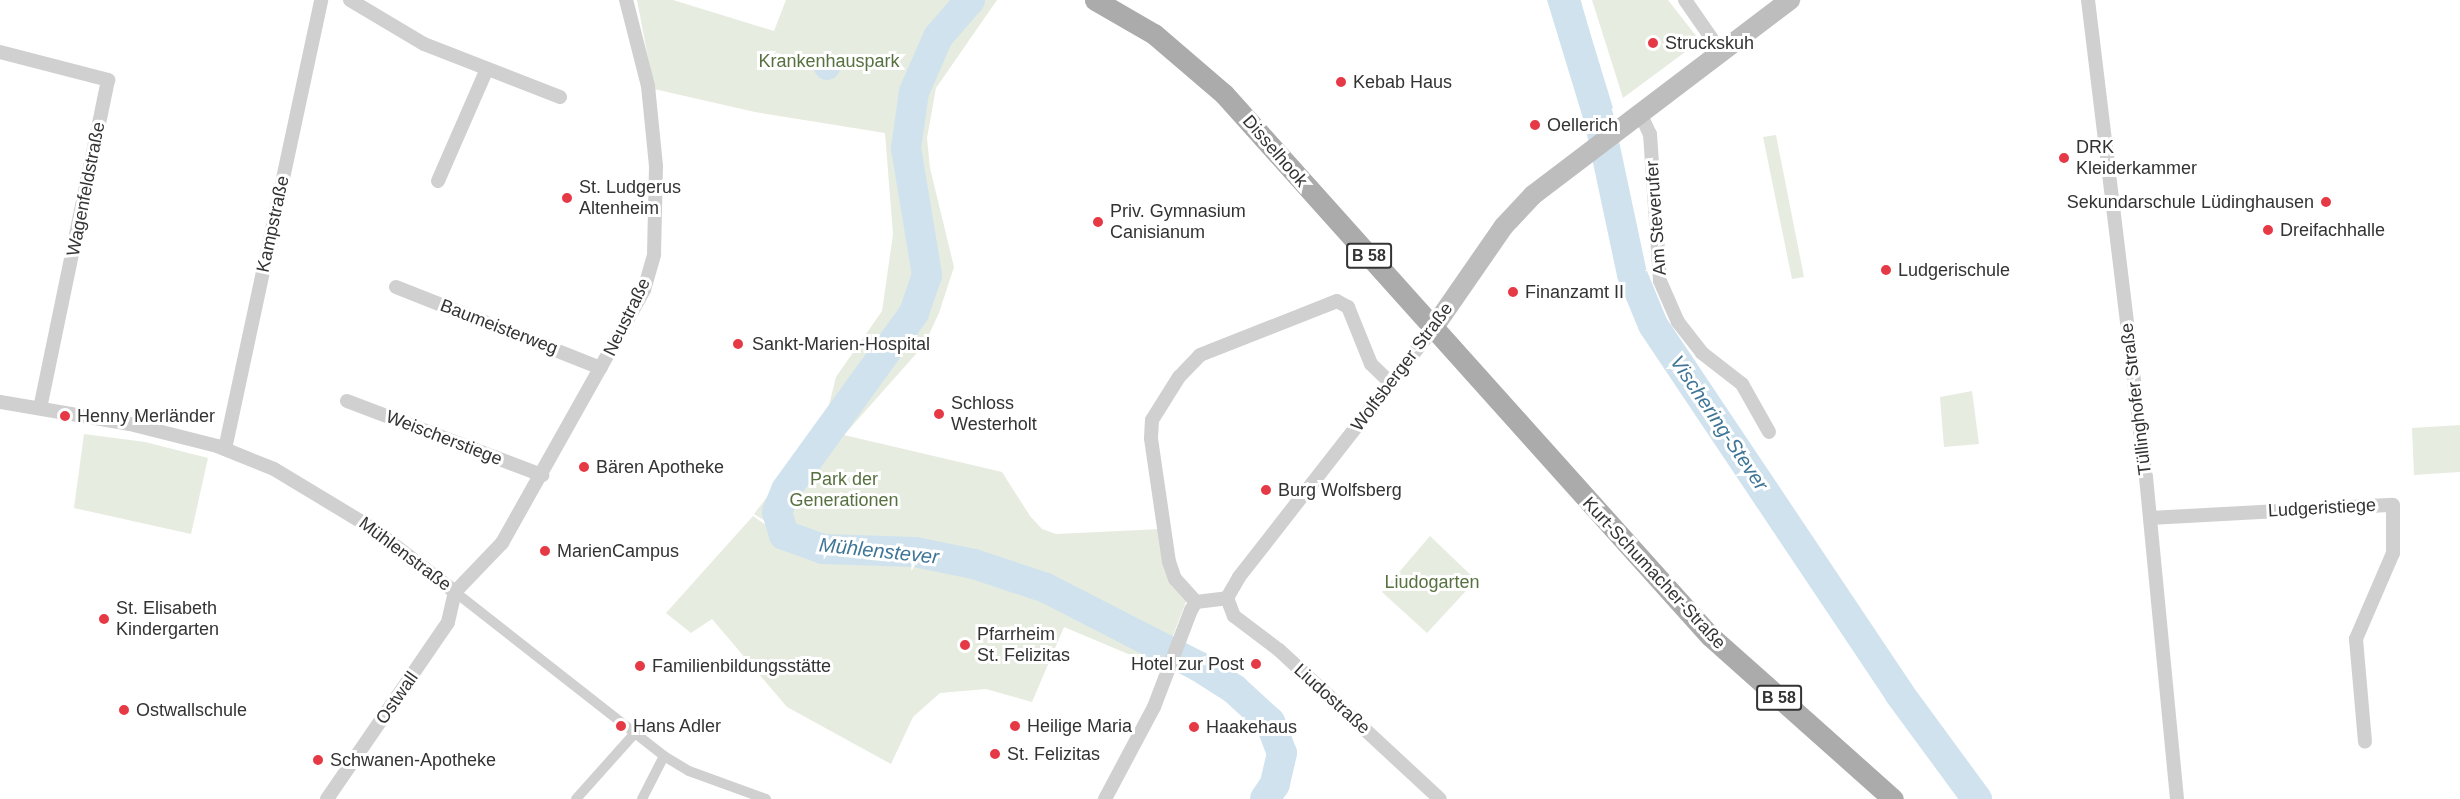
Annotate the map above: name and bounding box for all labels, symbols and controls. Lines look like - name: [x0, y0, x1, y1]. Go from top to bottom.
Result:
- place label: Struckskuh: [1665, 32, 1754, 54]
- marker: Struckskuh: [1646, 36, 1660, 50]
- park label: Krankenhauspark: [758, 50, 900, 72]
- place label: Kebab Haus: [1353, 71, 1452, 93]
- marker: Kebab Haus: [1334, 75, 1348, 89]
- street label: Disselhook: [1238, 111, 1312, 191]
- place label: Oellerich: [1547, 114, 1618, 136]
- marker: Oellerich: [1528, 118, 1542, 132]
- street label: Wagenfeldstraße: [62, 120, 110, 258]
- place label: DRK Kleiderkammer: [2076, 137, 2197, 180]
- marker: DRK Kleiderkammer: [2057, 151, 2071, 165]
- street label: Am Steverufer: [1641, 160, 1671, 276]
- street label: Kampstraße: [252, 174, 294, 274]
- place label: St. Ludgerus Altenheim: [579, 177, 681, 219]
- marker: St. Ludgerus Altenheim: [560, 191, 574, 205]
- place label: Sekundarschule Lüdinghausen: [2067, 191, 2314, 213]
- marker: Sekundarschule Lüdinghausen: [2319, 195, 2333, 209]
- place label: Priv. Gymnasium Canisianum: [1110, 201, 1246, 244]
- marker: Priv. Gymnasium Canisianum: [1091, 215, 1105, 229]
- place label: Dreifachhalle: [2280, 219, 2385, 241]
- marker: Dreifachhalle: [2261, 223, 2275, 237]
- road number: B 58: [1345, 243, 1393, 269]
- place label: Ludgerischule: [1898, 259, 2010, 281]
- marker: Ludgerischule: [1879, 263, 1893, 277]
- street label: Neustraße: [599, 275, 655, 359]
- place label: Finanzamt II: [1525, 281, 1624, 303]
- marker: Finanzamt II: [1506, 285, 1520, 299]
- street label: Baumeisterweg: [437, 295, 561, 359]
- street label: Wolfsberger Straße: [1347, 298, 1457, 436]
- street label: Tüllinghofer Straße: [2116, 322, 2156, 476]
- place label: Sankt-Marien-Hospital: [752, 333, 930, 355]
- marker: Sankt-Marien-Hospital: [729, 335, 747, 353]
- water label: Vischering-Stever: [1665, 351, 1773, 495]
- place label: Schloss Westerholt: [951, 393, 1037, 436]
- place label: Henny Merländer: [77, 405, 215, 427]
- street label: Weischerstiege: [383, 406, 505, 470]
- marker: Schloss Westerholt: [932, 407, 946, 421]
- marker: Henny Merländer: [58, 409, 72, 423]
- place label: Bären Apotheke: [596, 456, 725, 478]
- marker: Bären Apotheke: [577, 460, 591, 474]
- park label: Park der Generationen: [789, 469, 899, 512]
- place label: Burg Wolfsberg: [1278, 479, 1402, 501]
- marker: Burg Wolfsberg: [1259, 483, 1273, 497]
- street label: Kurt-Schumacher-Straße: [1578, 492, 1730, 654]
- street label: Ludgeristiege: [2267, 494, 2377, 522]
- street label: Mühlenstraße: [355, 512, 455, 596]
- water label: Mühlenstever: [818, 533, 940, 569]
- place label: MarienCampus: [557, 540, 679, 562]
- marker: MarienCampus: [538, 544, 552, 558]
- park label: Liudogarten: [1384, 571, 1480, 593]
- place label: St. Elisabeth Kindergarten: [116, 598, 219, 640]
- marker: St. Elisabeth Kindergarten: [97, 612, 111, 626]
- place label: Pfarrheim St. Felizitas: [977, 624, 1070, 666]
- marker: Pfarrheim St. Felizitas: [958, 638, 972, 652]
- place label: Hotel zur Post: [1131, 653, 1244, 675]
- place label: Familienbildungsstätte: [652, 655, 831, 677]
- marker: Hotel zur Post: [1249, 657, 1263, 671]
- marker: Familienbildungsstätte: [633, 659, 647, 673]
- street label: Liudostraße: [1289, 659, 1375, 739]
- street label: Ostwall: [371, 668, 423, 728]
- road number: B 58: [1755, 685, 1803, 711]
- place label: Ostwallschule: [136, 699, 247, 721]
- marker: Ostwallschule: [117, 703, 131, 717]
- place label: Hans Adler: [633, 715, 722, 737]
- place label: Heilige Maria: [1027, 715, 1132, 737]
- place label: Haakehaus: [1206, 716, 1297, 738]
- marker: Hans Adler: [614, 719, 628, 733]
- marker: Heilige Maria: [1008, 719, 1022, 733]
- marker: Haakehaus: [1187, 720, 1201, 734]
- place label: St. Felizitas: [1007, 743, 1100, 765]
- marker: St. Felizitas: [988, 747, 1002, 761]
- place label: Schwanen-Apotheke: [330, 749, 496, 771]
- marker: Schwanen-Apotheke: [311, 753, 325, 767]

